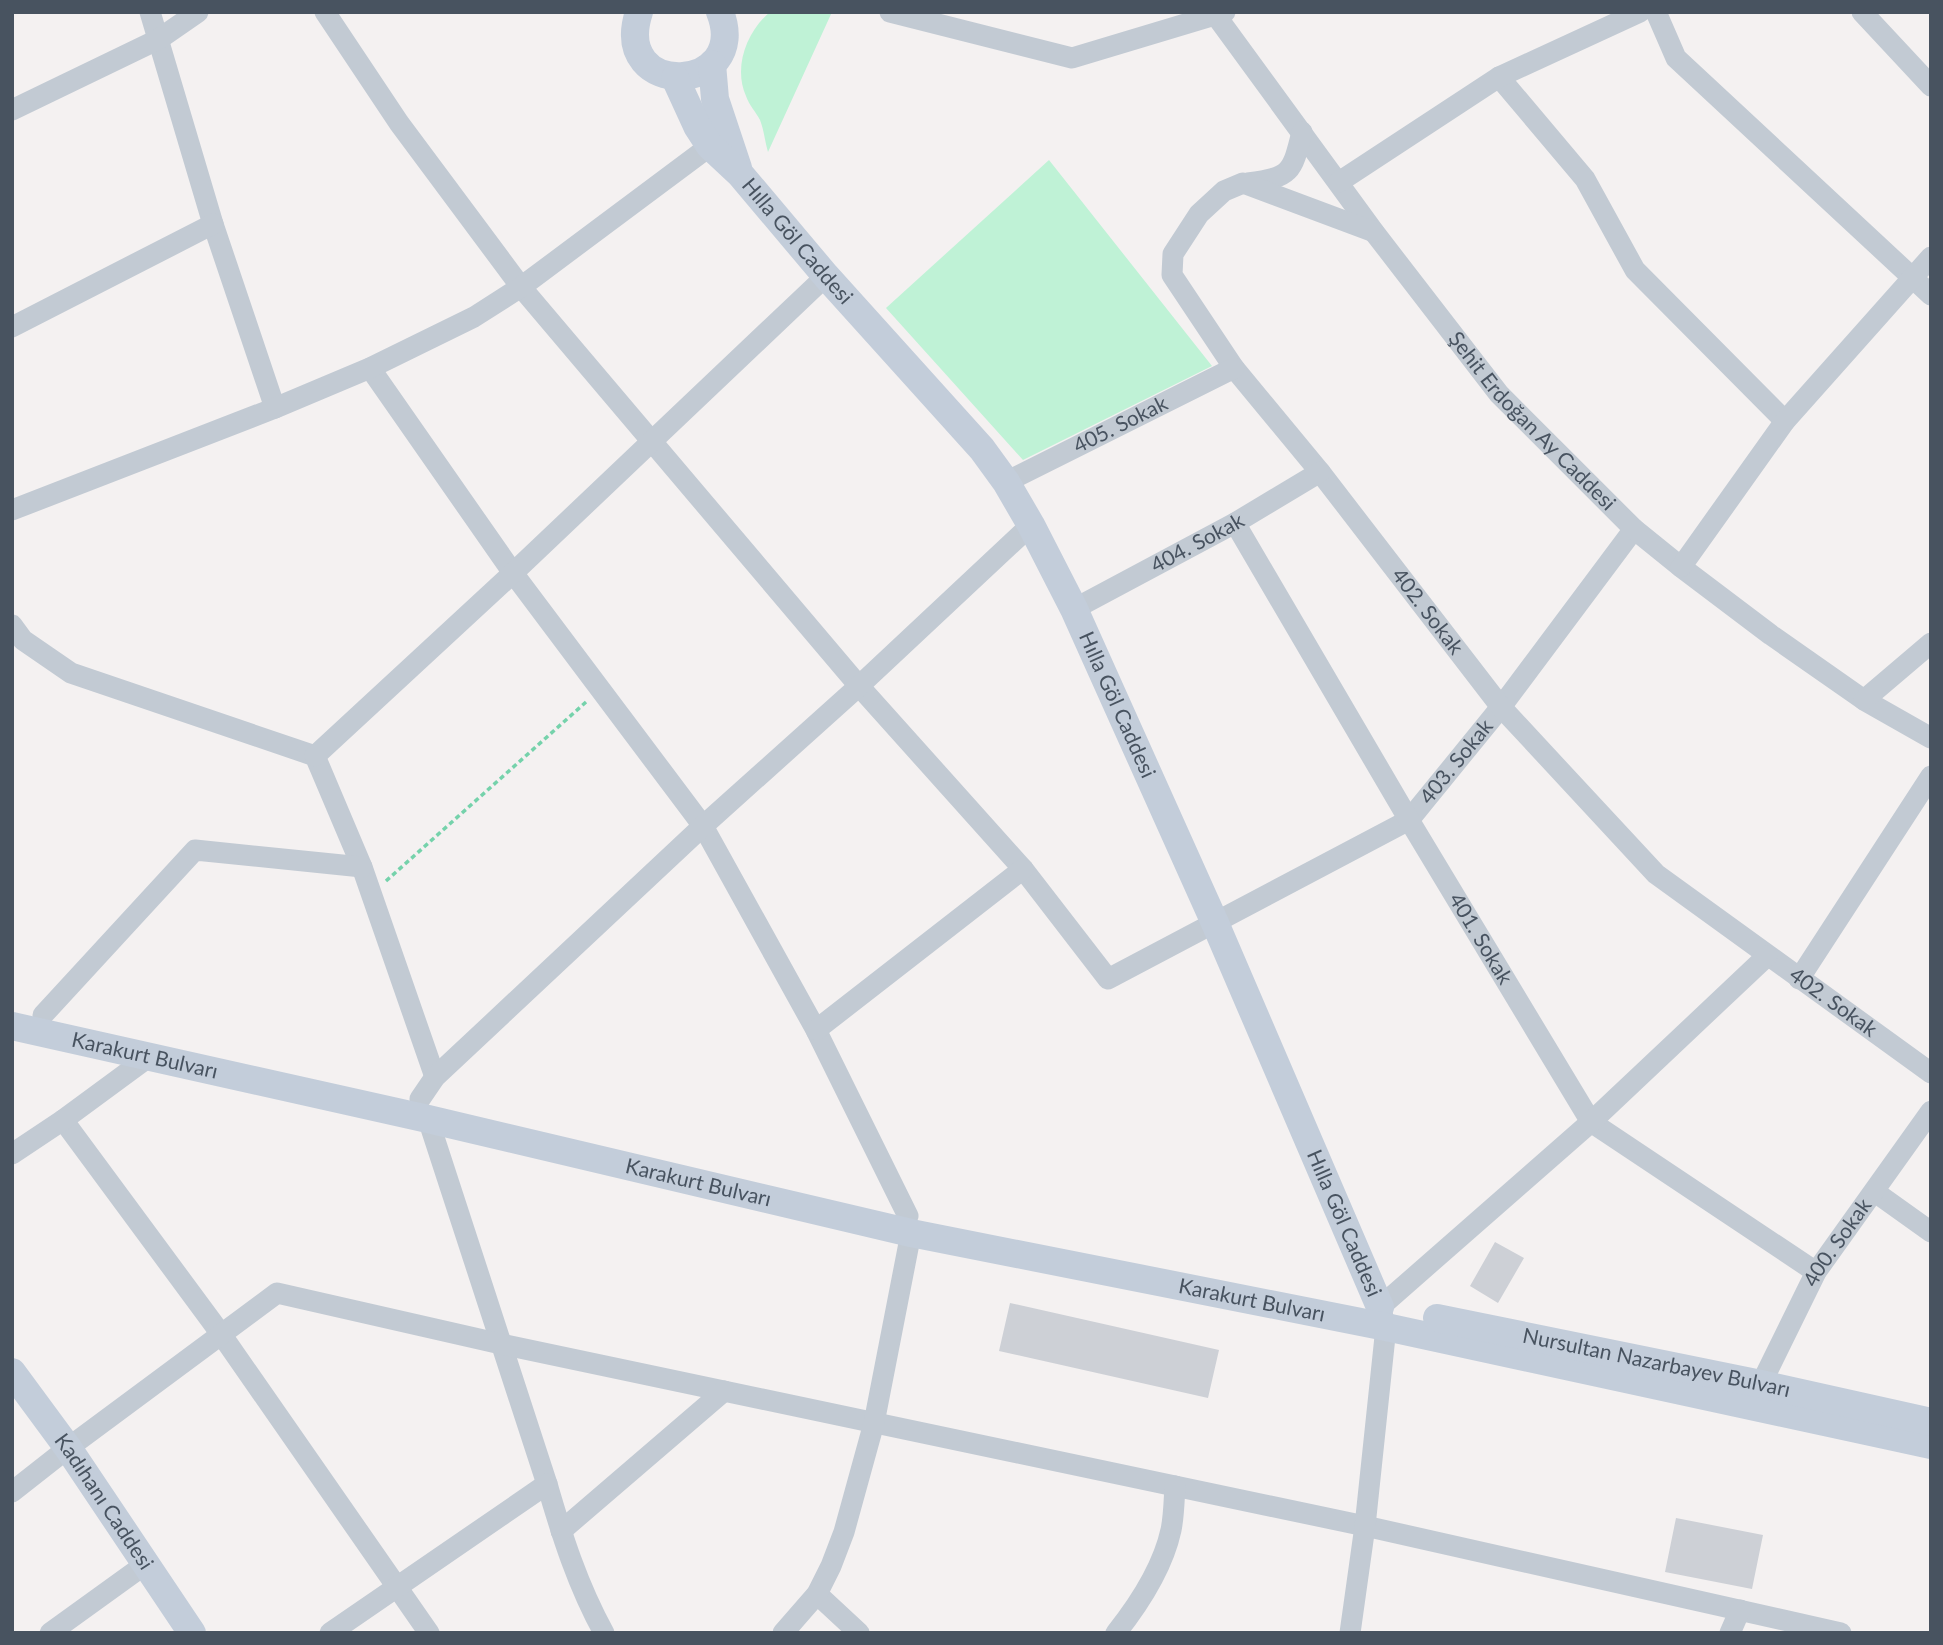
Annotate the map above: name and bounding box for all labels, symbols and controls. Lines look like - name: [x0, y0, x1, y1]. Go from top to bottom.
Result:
- street label: Hılla Göl Caddesi: [738, 172, 859, 308]
- street label: Şehit Erdoğan Ay Caddesi: [1444, 326, 1622, 515]
- street label: 405. Sokak: [1069, 389, 1171, 457]
- street label: 404. Sokak: [1146, 506, 1248, 577]
- street label: 402. Sokak: [1388, 563, 1470, 659]
- street label: Hılla Göl Caddesi: [1075, 627, 1162, 781]
- street label: 403. Sokak: [1413, 713, 1497, 808]
- street label: 401. Sokak: [1445, 888, 1519, 988]
- street label: 402. Sokak: [1785, 961, 1883, 1041]
- street label: Karakurt Bulvarı: [70, 1026, 220, 1083]
- street label: Hılla Göl Caddesi: [1303, 1145, 1388, 1300]
- street label: Karakurt Bulvarı: [623, 1152, 774, 1211]
- street label: 400. Sokak: [1797, 1193, 1876, 1290]
- street label: Karakurt Bulvarı: [1177, 1272, 1328, 1326]
- street label: Nursultan Nazarbayev Bulvarı: [1521, 1322, 1793, 1401]
- street label: Kadıhanı Caddesi: [50, 1428, 160, 1574]

